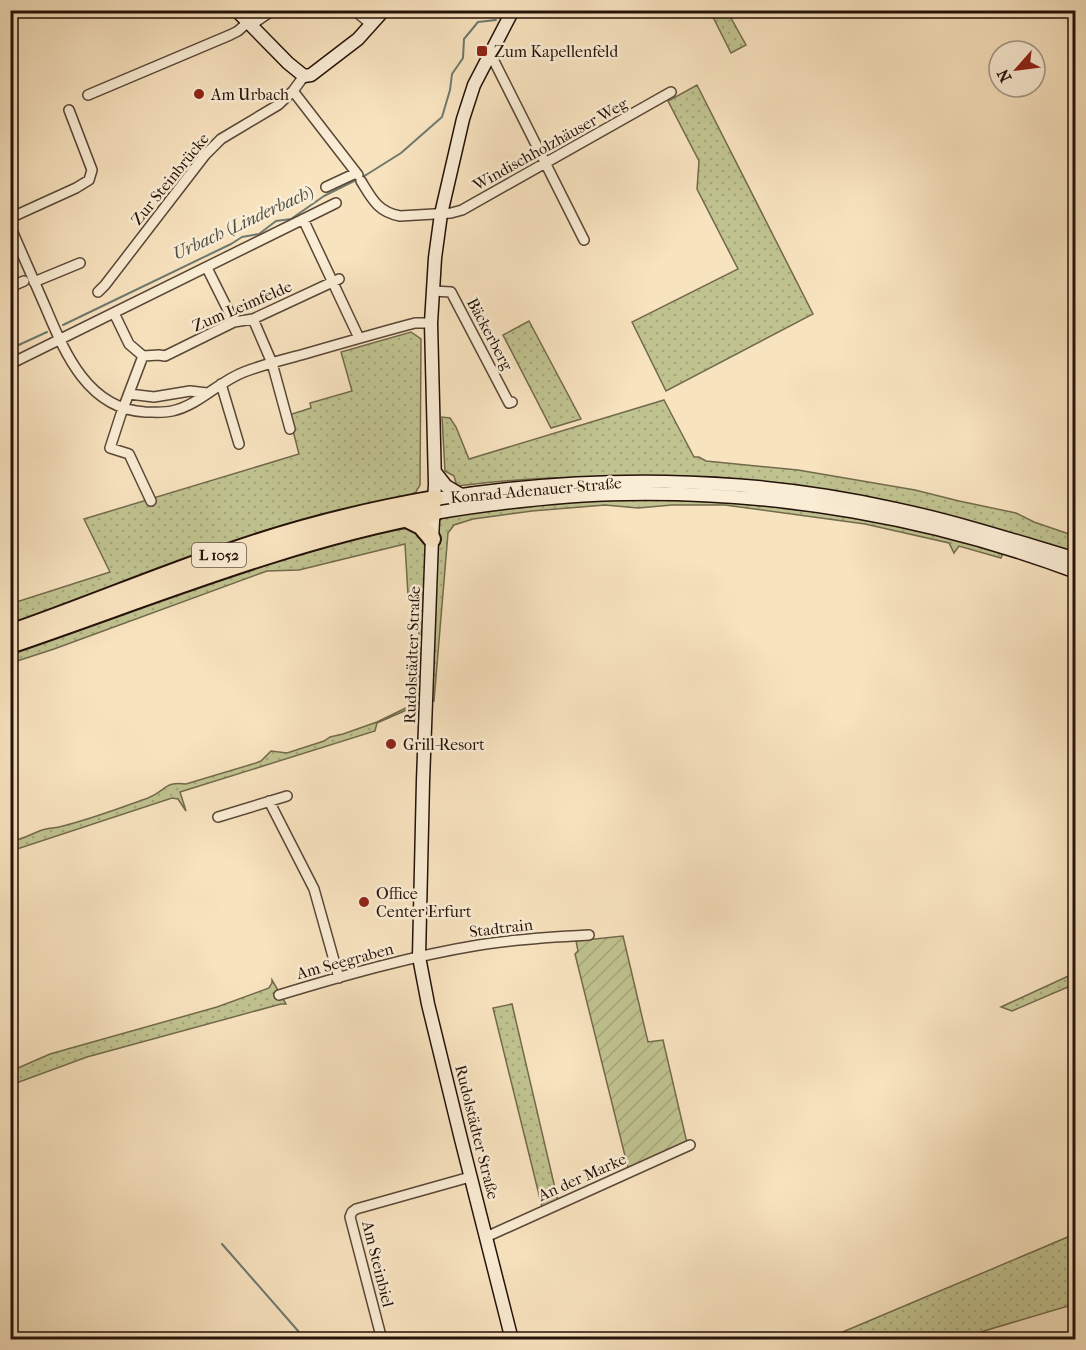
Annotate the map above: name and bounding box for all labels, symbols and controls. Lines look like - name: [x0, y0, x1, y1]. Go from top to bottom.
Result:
- north arrow: [987, 39, 1047, 99]
- place label: Zum Kapellenfeld: [494, 42, 618, 61]
- marker: Zum Kapellenfeld: [475, 44, 489, 58]
- text: N: [993, 65, 1015, 86]
- place label: Am Urbach: [210, 85, 289, 104]
- marker: Am Urbach: [192, 87, 206, 101]
- street label: Windischholzhäuser Weg: [469, 93, 631, 195]
- street label: Zur Steinbrücke: [127, 129, 213, 229]
- water label: Urbach (Linderbach): [169, 181, 317, 265]
- street label: Zum Leimfelde: [189, 277, 295, 335]
- street label: Bäckerberg: [463, 295, 517, 374]
- street label: Konrad-Adenauer-Straße: [449, 473, 623, 507]
- road number: L 1052: [192, 543, 246, 567]
- street label: Rudolstädter Straße: [400, 586, 424, 724]
- place label: Grill-Resort: [403, 735, 485, 754]
- marker: Grill-Resort: [384, 737, 398, 751]
- place label: Office Center Erfurt: [376, 884, 472, 921]
- marker: Office Center Erfurt: [357, 895, 371, 909]
- street label: Stadtrain: [468, 915, 535, 941]
- street label: Am Seegraben: [293, 939, 396, 983]
- street label: Rudolstädter Straße: [451, 1063, 503, 1201]
- street label: An der Marke: [534, 1149, 629, 1205]
- street label: Am Steinbiel: [358, 1218, 398, 1310]

